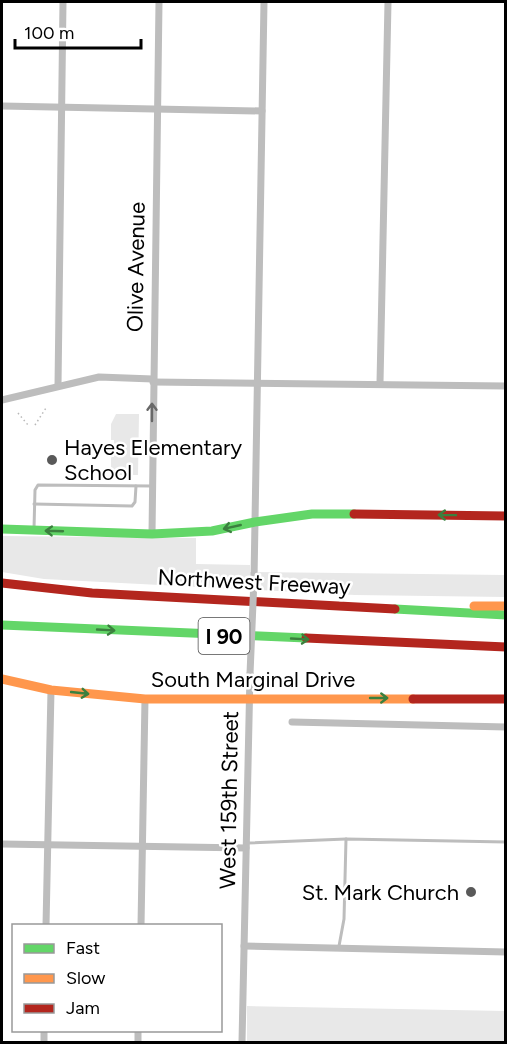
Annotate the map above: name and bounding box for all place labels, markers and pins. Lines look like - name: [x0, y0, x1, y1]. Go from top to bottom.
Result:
- place label: Hayes Elementary School: [64, 434, 242, 486]
- marker: Hayes Elementary School: [45, 453, 59, 467]
- place label: St. Mark Church: [302, 879, 459, 906]
- marker: St. Mark Church: [464, 885, 478, 899]

